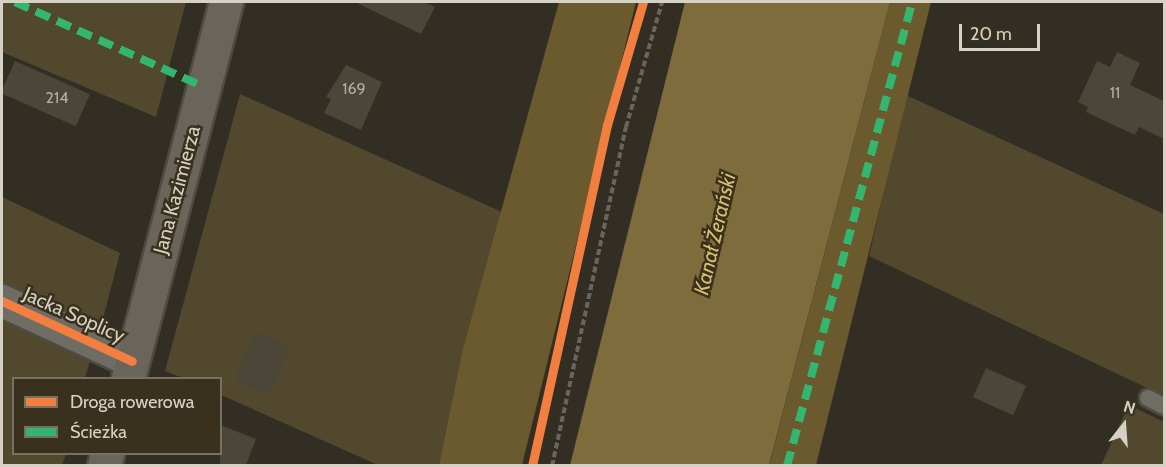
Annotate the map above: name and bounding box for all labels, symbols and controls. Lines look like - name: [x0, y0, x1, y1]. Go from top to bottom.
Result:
- scale bar: [962, 12, 1043, 50]
- text: 20 m: [970, 23, 1012, 45]
- house number: 169: [342, 79, 366, 99]
- house number: 11: [1110, 83, 1120, 103]
- house number: 214: [46, 88, 68, 108]
- street label: Jana Kazimierza: [148, 123, 206, 257]
- water label: Kanał Żerański: [689, 171, 741, 297]
- street label: Jacka Soplicy: [20, 282, 128, 348]
- legend: [12, 377, 222, 455]
- text: Droga rowerowa: [70, 391, 194, 413]
- north arrow: [1094, 395, 1154, 455]
- text: N: [1121, 397, 1138, 418]
- text: Ścieżka: [70, 421, 127, 443]

